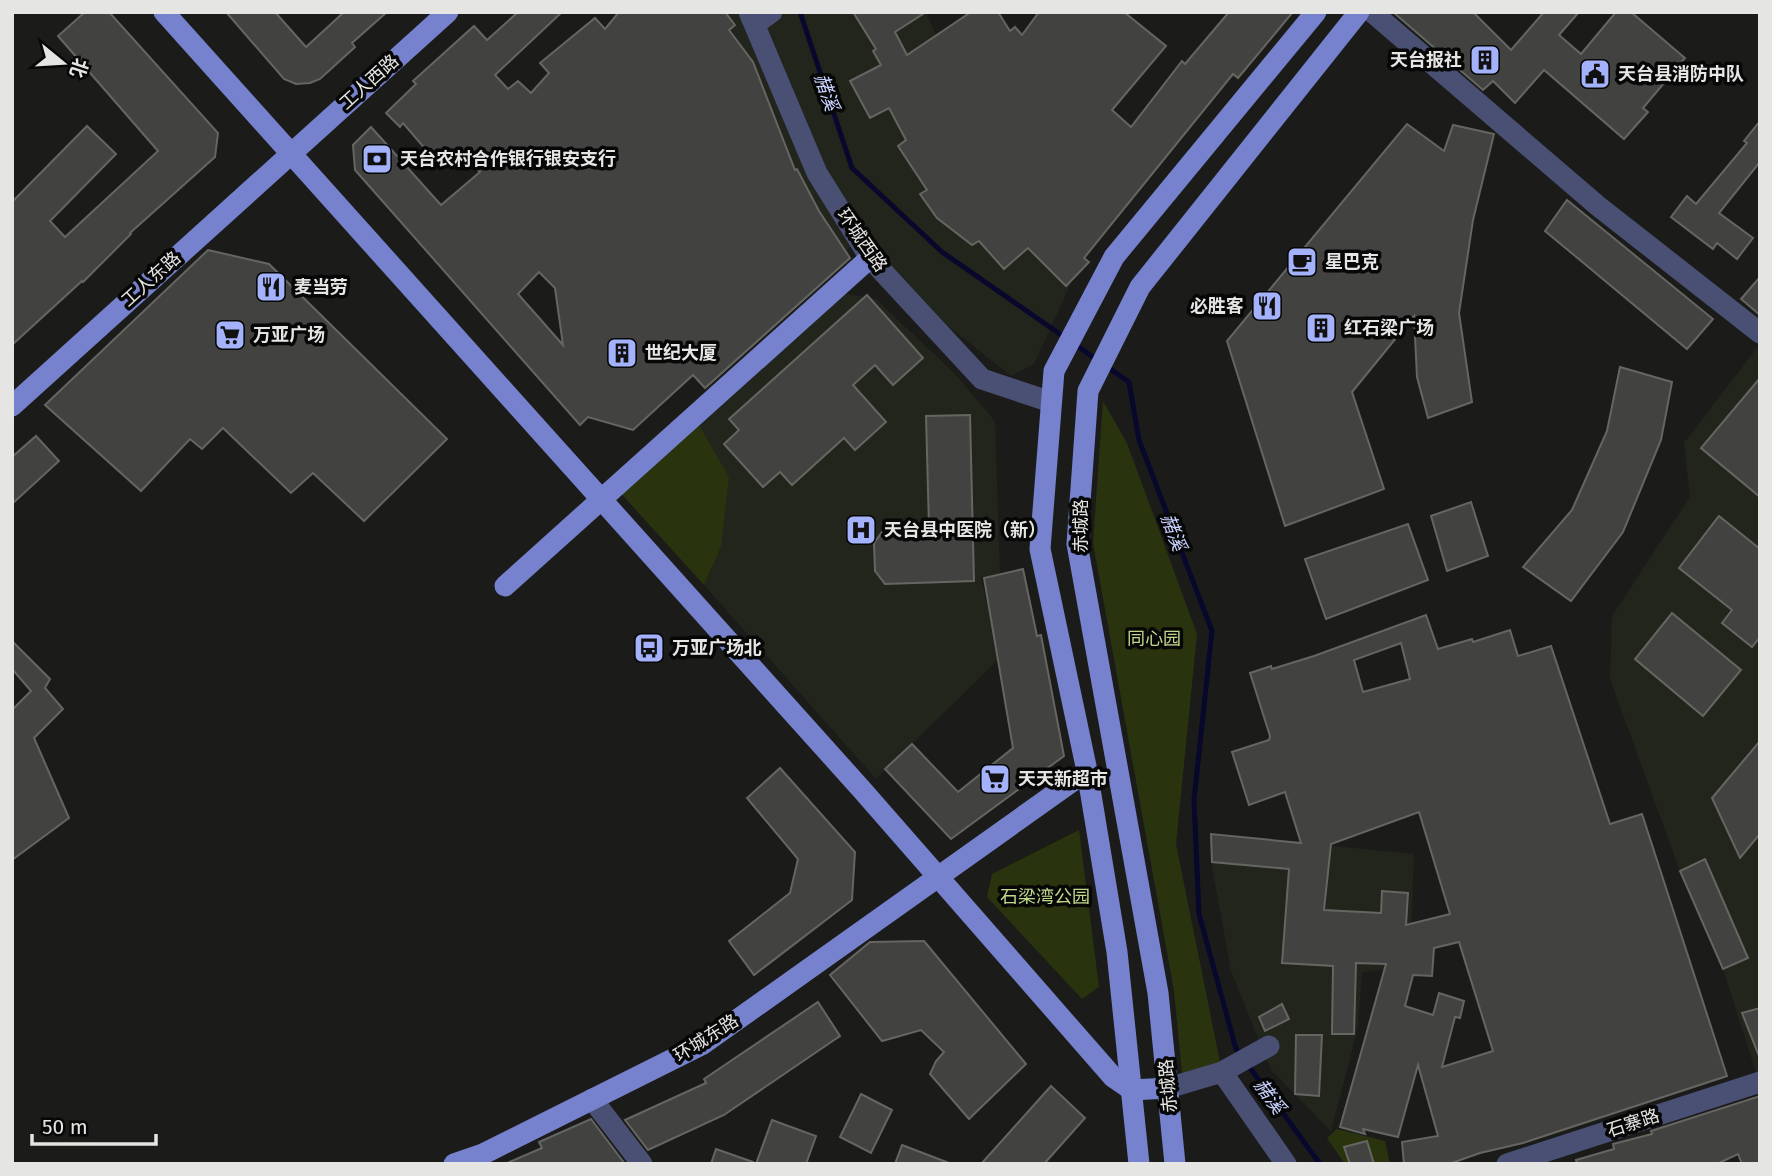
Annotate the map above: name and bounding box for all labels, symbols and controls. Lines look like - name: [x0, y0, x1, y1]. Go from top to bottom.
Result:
- north arrow: [28, 28, 98, 98]
- building icon: 天台报社: [1468, 43, 1502, 77]
- place label: 天台报社: [1390, 49, 1462, 71]
- street label: 工人西路: [335, 50, 403, 114]
- text: 北: [65, 56, 93, 81]
- public building icon: 天台县消防中队: [1578, 57, 1612, 91]
- place label: 天台县消防中队: [1618, 63, 1744, 85]
- water label: 赭溪: [809, 70, 844, 116]
- bank icon: 天台农村合作银行银安支行: [360, 142, 394, 176]
- place label: 天台农村合作银行银安支行: [400, 148, 616, 170]
- street label: 环城西路: [832, 204, 892, 276]
- cafe icon: 星巴克: [1285, 245, 1319, 279]
- street label: 工人东路: [117, 247, 185, 311]
- place label: 星巴克: [1325, 251, 1379, 273]
- restaurant icon: 麦当劳: [254, 270, 288, 304]
- place label: 麦当劳: [294, 276, 348, 298]
- restaurant icon: 必胜客: [1250, 289, 1284, 323]
- place label: 必胜客: [1190, 295, 1244, 317]
- building icon: 红石梁广场: [1304, 311, 1338, 345]
- place label: 红石梁广场: [1344, 317, 1434, 339]
- supermarket icon: 万亚广场: [213, 318, 247, 352]
- place label: 万亚广场: [253, 324, 325, 346]
- building icon: 世纪大厦: [605, 336, 639, 370]
- place label: 世纪大厦: [645, 342, 717, 364]
- street label: 赤城路: [1070, 499, 1092, 553]
- water label: 赭溪: [1156, 510, 1192, 556]
- hospital icon: 天台县中医院（新）: [844, 513, 878, 547]
- place label: 天台县中医院（新）: [884, 519, 1046, 541]
- park label: 同心园: [1127, 628, 1181, 650]
- bus stop icon: 万亚广场北: [632, 631, 666, 665]
- place label: 万亚广场北: [672, 637, 762, 659]
- supermarket icon: 天天新超市: [978, 762, 1012, 796]
- place label: 天天新超市: [1018, 768, 1108, 790]
- park label: 石梁湾公园: [1000, 886, 1090, 908]
- street label: 环城东路: [670, 1010, 742, 1066]
- street label: 赤城路: [1155, 1058, 1181, 1114]
- water label: 赭溪: [1249, 1074, 1291, 1120]
- scale bar: [32, 1102, 156, 1146]
- street label: 石寨路: [1604, 1104, 1662, 1142]
- text: 50 m: [42, 1114, 88, 1140]

